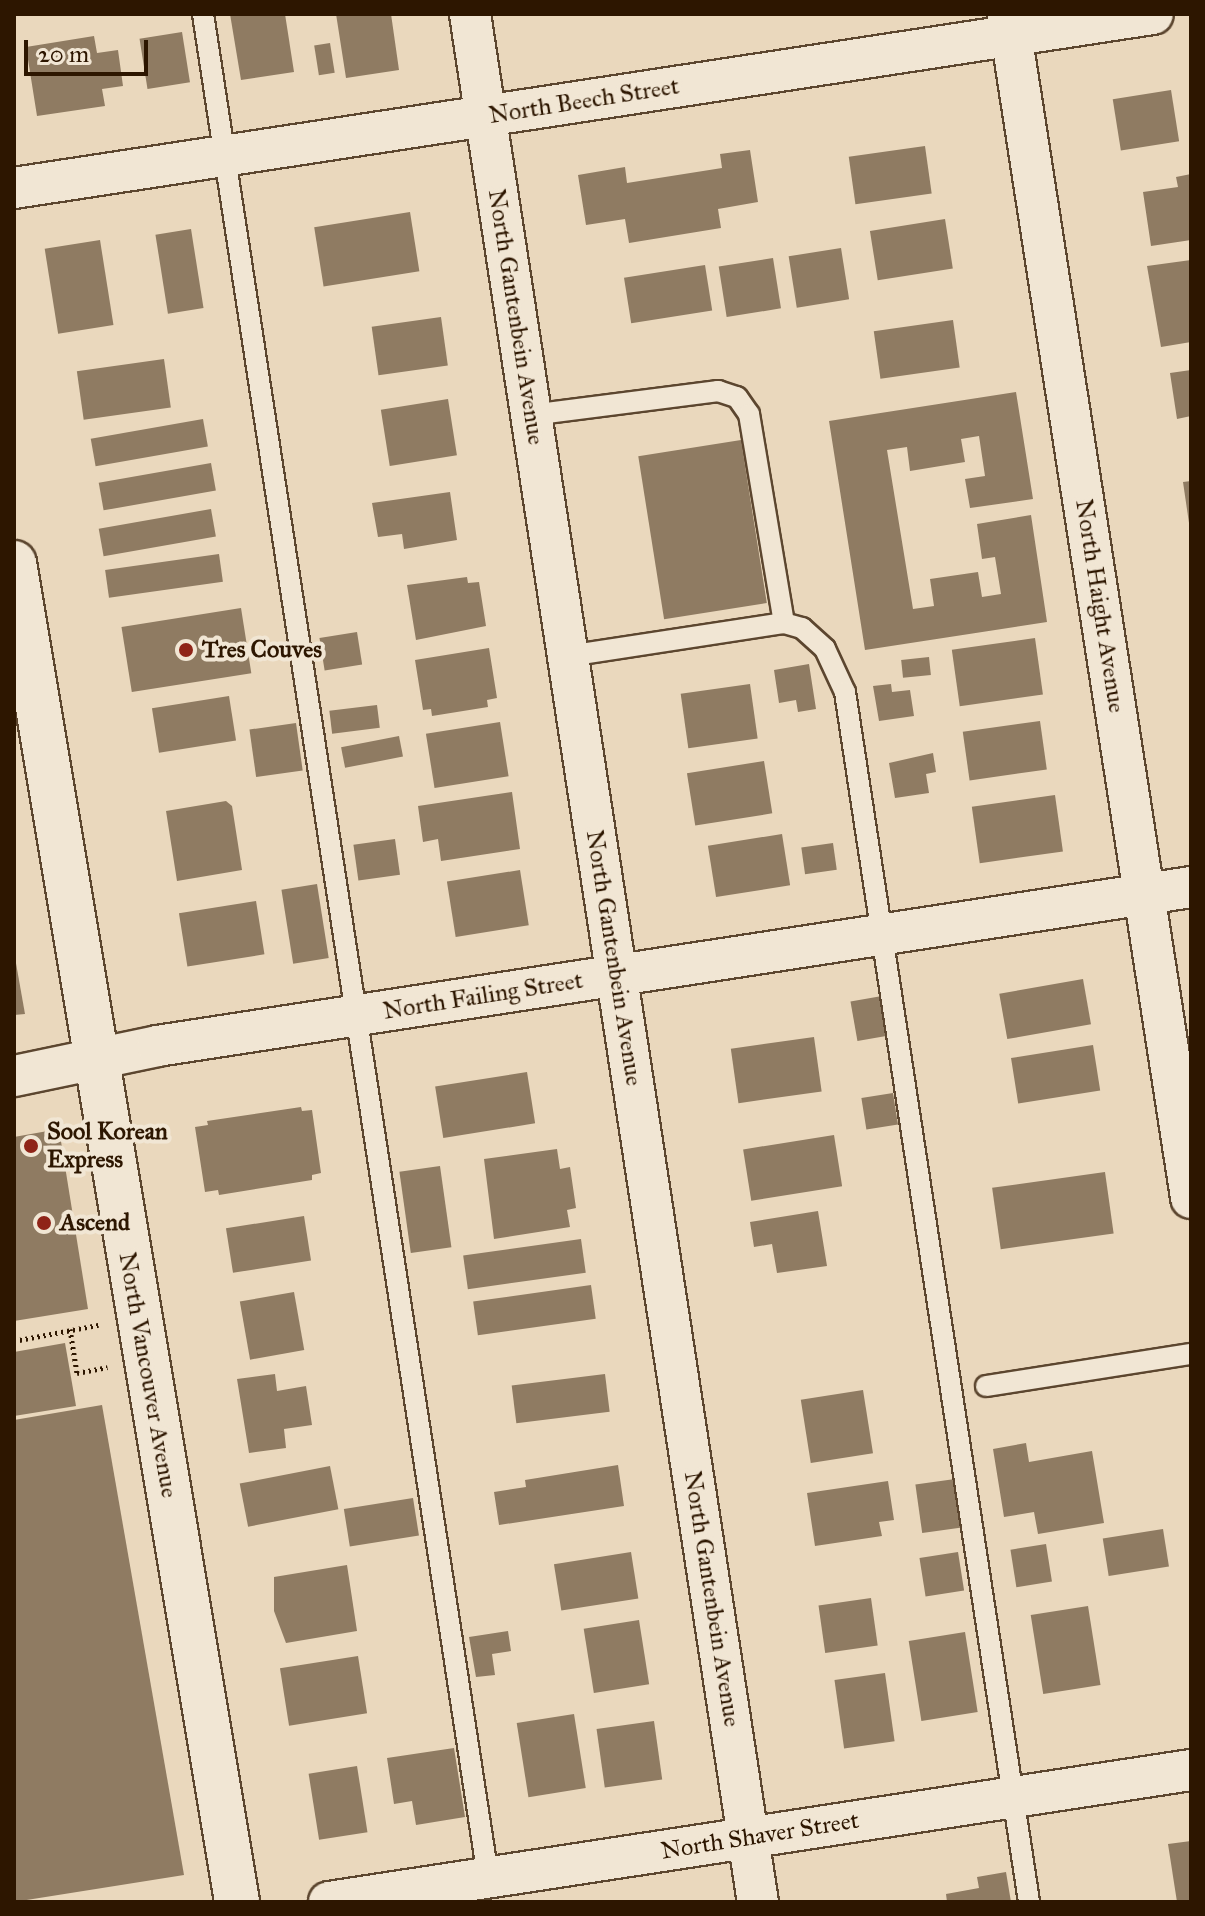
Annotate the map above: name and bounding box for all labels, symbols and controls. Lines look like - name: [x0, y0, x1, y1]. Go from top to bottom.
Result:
- scale bar: [28, 24, 152, 74]
- text: 20 m: [38, 39, 89, 69]
- street label: North Beech Street: [487, 72, 681, 130]
- street label: North Gantenbein Avenue: [482, 187, 550, 447]
- street label: North Haight Avenue: [1069, 497, 1131, 715]
- place label: Tres Couves: [202, 636, 322, 664]
- marker: Tres Couves: [177, 641, 195, 659]
- street label: North Gantenbein Avenue: [580, 828, 648, 1088]
- street label: North Failing Street: [381, 966, 585, 1026]
- place label: Sool Korean Express: [47, 1118, 168, 1174]
- marker: Sool Korean Express: [22, 1137, 40, 1155]
- place label: Ascend: [60, 1209, 130, 1237]
- marker: Ascend: [35, 1214, 53, 1232]
- street label: North Vancouver Avenue: [112, 1250, 184, 1500]
- street label: North Gantenbein Avenue: [678, 1469, 746, 1729]
- street label: North Shaver Street: [659, 1806, 861, 1866]

